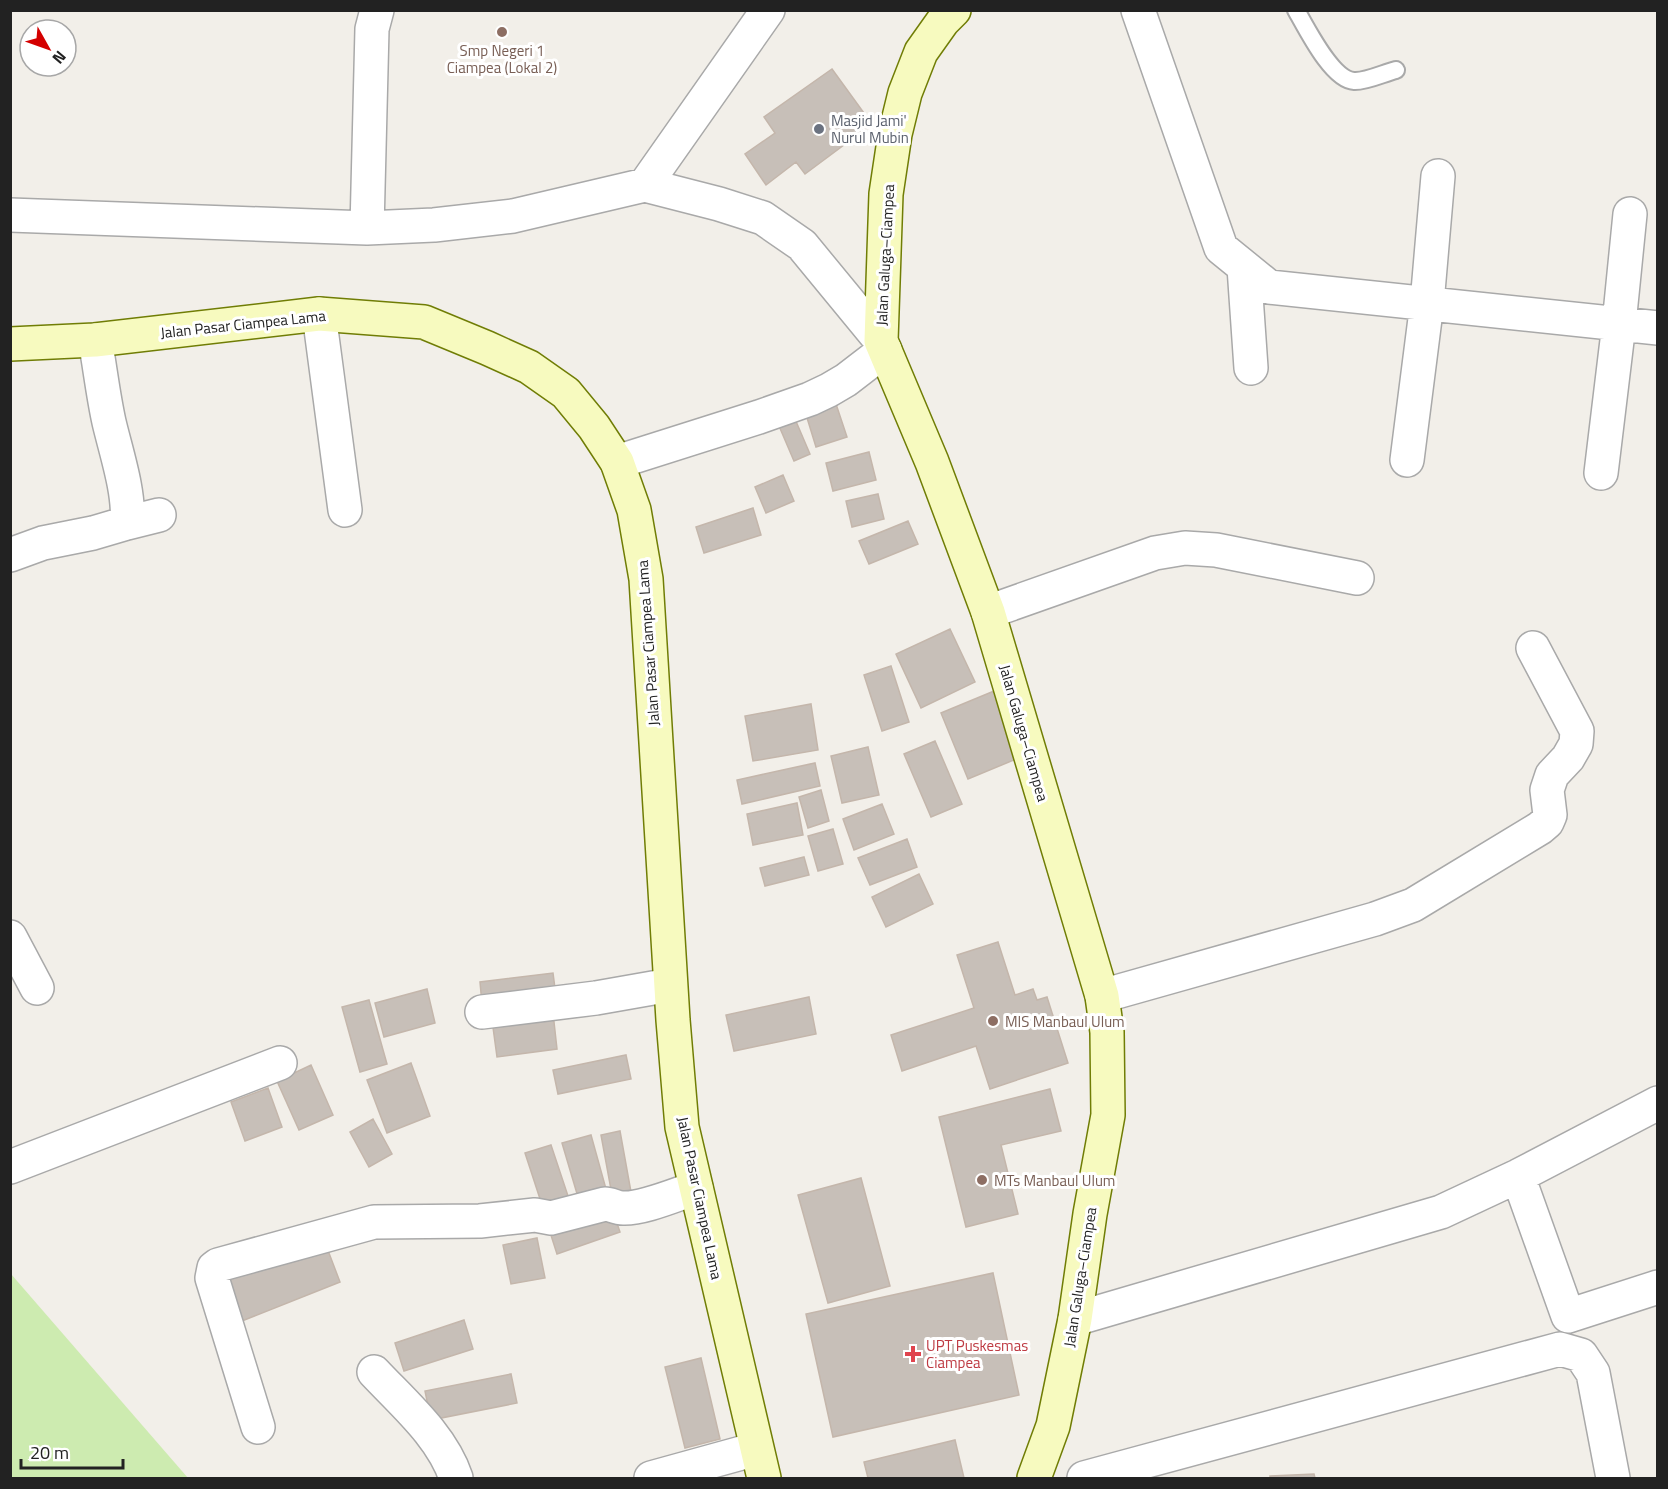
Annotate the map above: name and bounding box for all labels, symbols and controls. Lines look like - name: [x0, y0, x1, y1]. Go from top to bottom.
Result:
- north arrow: [18, 18, 78, 78]
- marker: Smp Negeri 1 Ciampea (Lokal 2): [495, 25, 509, 39]
- place label: Smp Negeri 1 Ciampea (Lokal 2): [447, 39, 557, 79]
- text: N: [47, 46, 72, 70]
- place label: Masjid Jami' Nurul Mubin: [831, 109, 909, 149]
- marker: Masjid Jami' Nurul Mubin: [812, 122, 826, 136]
- street label: Jalan Galuga–Ciampea: [870, 183, 900, 326]
- street label: Jalan Pasar Ciampea Lama: [159, 304, 327, 344]
- street label: Jalan Pasar Ciampea Lama: [631, 559, 665, 727]
- street label: Jalan Galuga–Ciampea: [993, 662, 1055, 805]
- place label: MIS Manbaul Ulum: [1005, 1010, 1125, 1033]
- marker: MIS Manbaul Ulum: [986, 1014, 1000, 1028]
- street label: Jalan Pasar Ciampea Lama: [671, 1114, 729, 1282]
- place label: MTs Manbaul Ulum: [994, 1169, 1115, 1192]
- marker: MTs Manbaul Ulum: [975, 1173, 989, 1187]
- street label: Jalan Galuga–Ciampea: [1058, 1205, 1103, 1349]
- place label: UPT Puskesmas Ciampea: [926, 1334, 1028, 1374]
- marker: UPT Puskesmas Ciampea: [904, 1345, 922, 1363]
- scale bar: [21, 1432, 123, 1470]
- text: 20 m: [30, 1439, 69, 1466]

